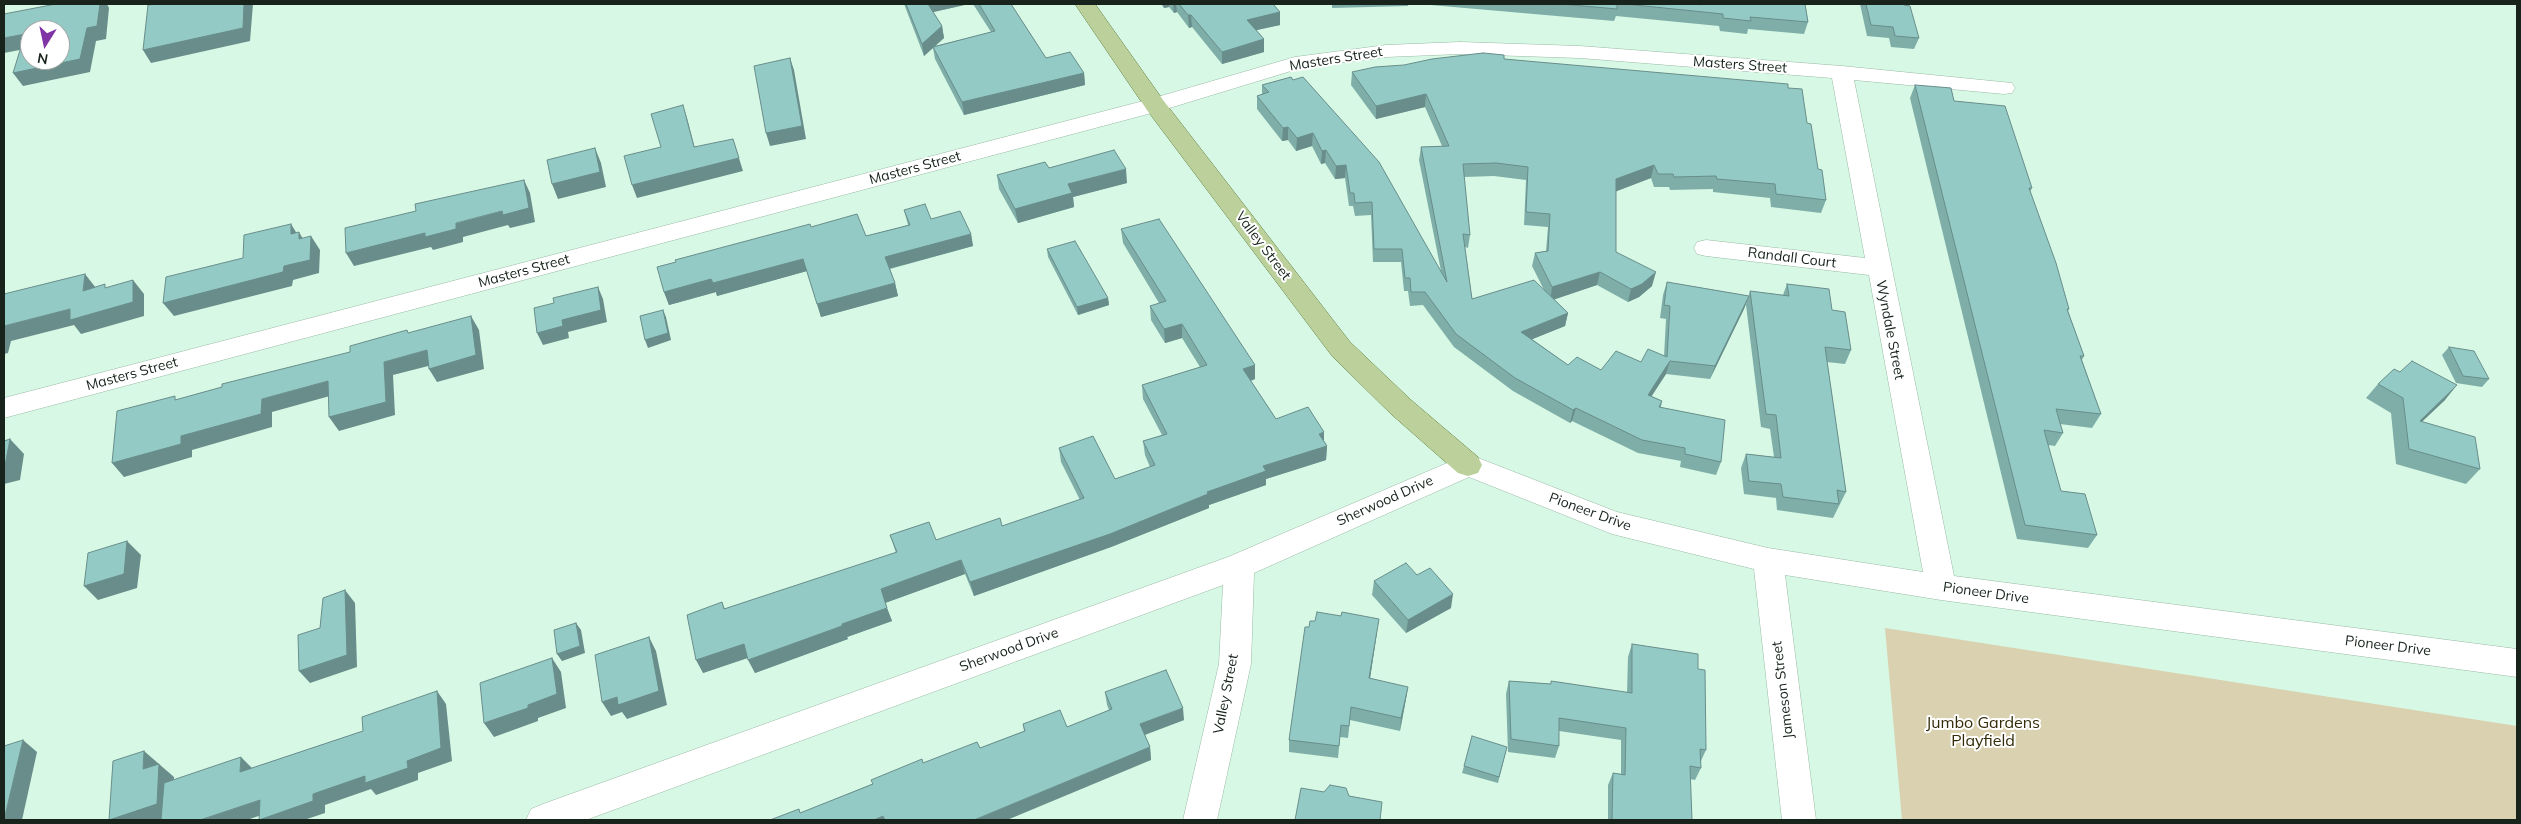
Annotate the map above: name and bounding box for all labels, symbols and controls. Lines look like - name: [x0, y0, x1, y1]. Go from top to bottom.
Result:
- north arrow: [20, 20, 70, 70]
- street label: Masters Street: [1288, 43, 1384, 75]
- text: N: [36, 49, 49, 69]
- street label: Masters Street: [1693, 53, 1787, 77]
- street label: Masters Street: [867, 148, 963, 188]
- street label: Valley Street: [1232, 208, 1294, 284]
- street label: Randall Court: [1747, 244, 1837, 272]
- street label: Masters Street: [476, 251, 572, 291]
- street label: Wyndale Street: [1872, 279, 1908, 381]
- street label: Masters Street: [84, 354, 180, 394]
- street label: Sherwood Drive: [1334, 472, 1436, 530]
- street label: Pioneer Drive: [1547, 489, 1633, 535]
- street label: Pioneer Drive: [1942, 579, 2030, 607]
- street label: Sherwood Drive: [957, 624, 1061, 676]
- street label: Pioneer Drive: [2344, 632, 2432, 660]
- street label: Jameson Street: [1769, 640, 1797, 740]
- street label: Valley Street: [1210, 652, 1242, 736]
- park label: Jumbo Gardens Playfield: [1926, 713, 2040, 751]

